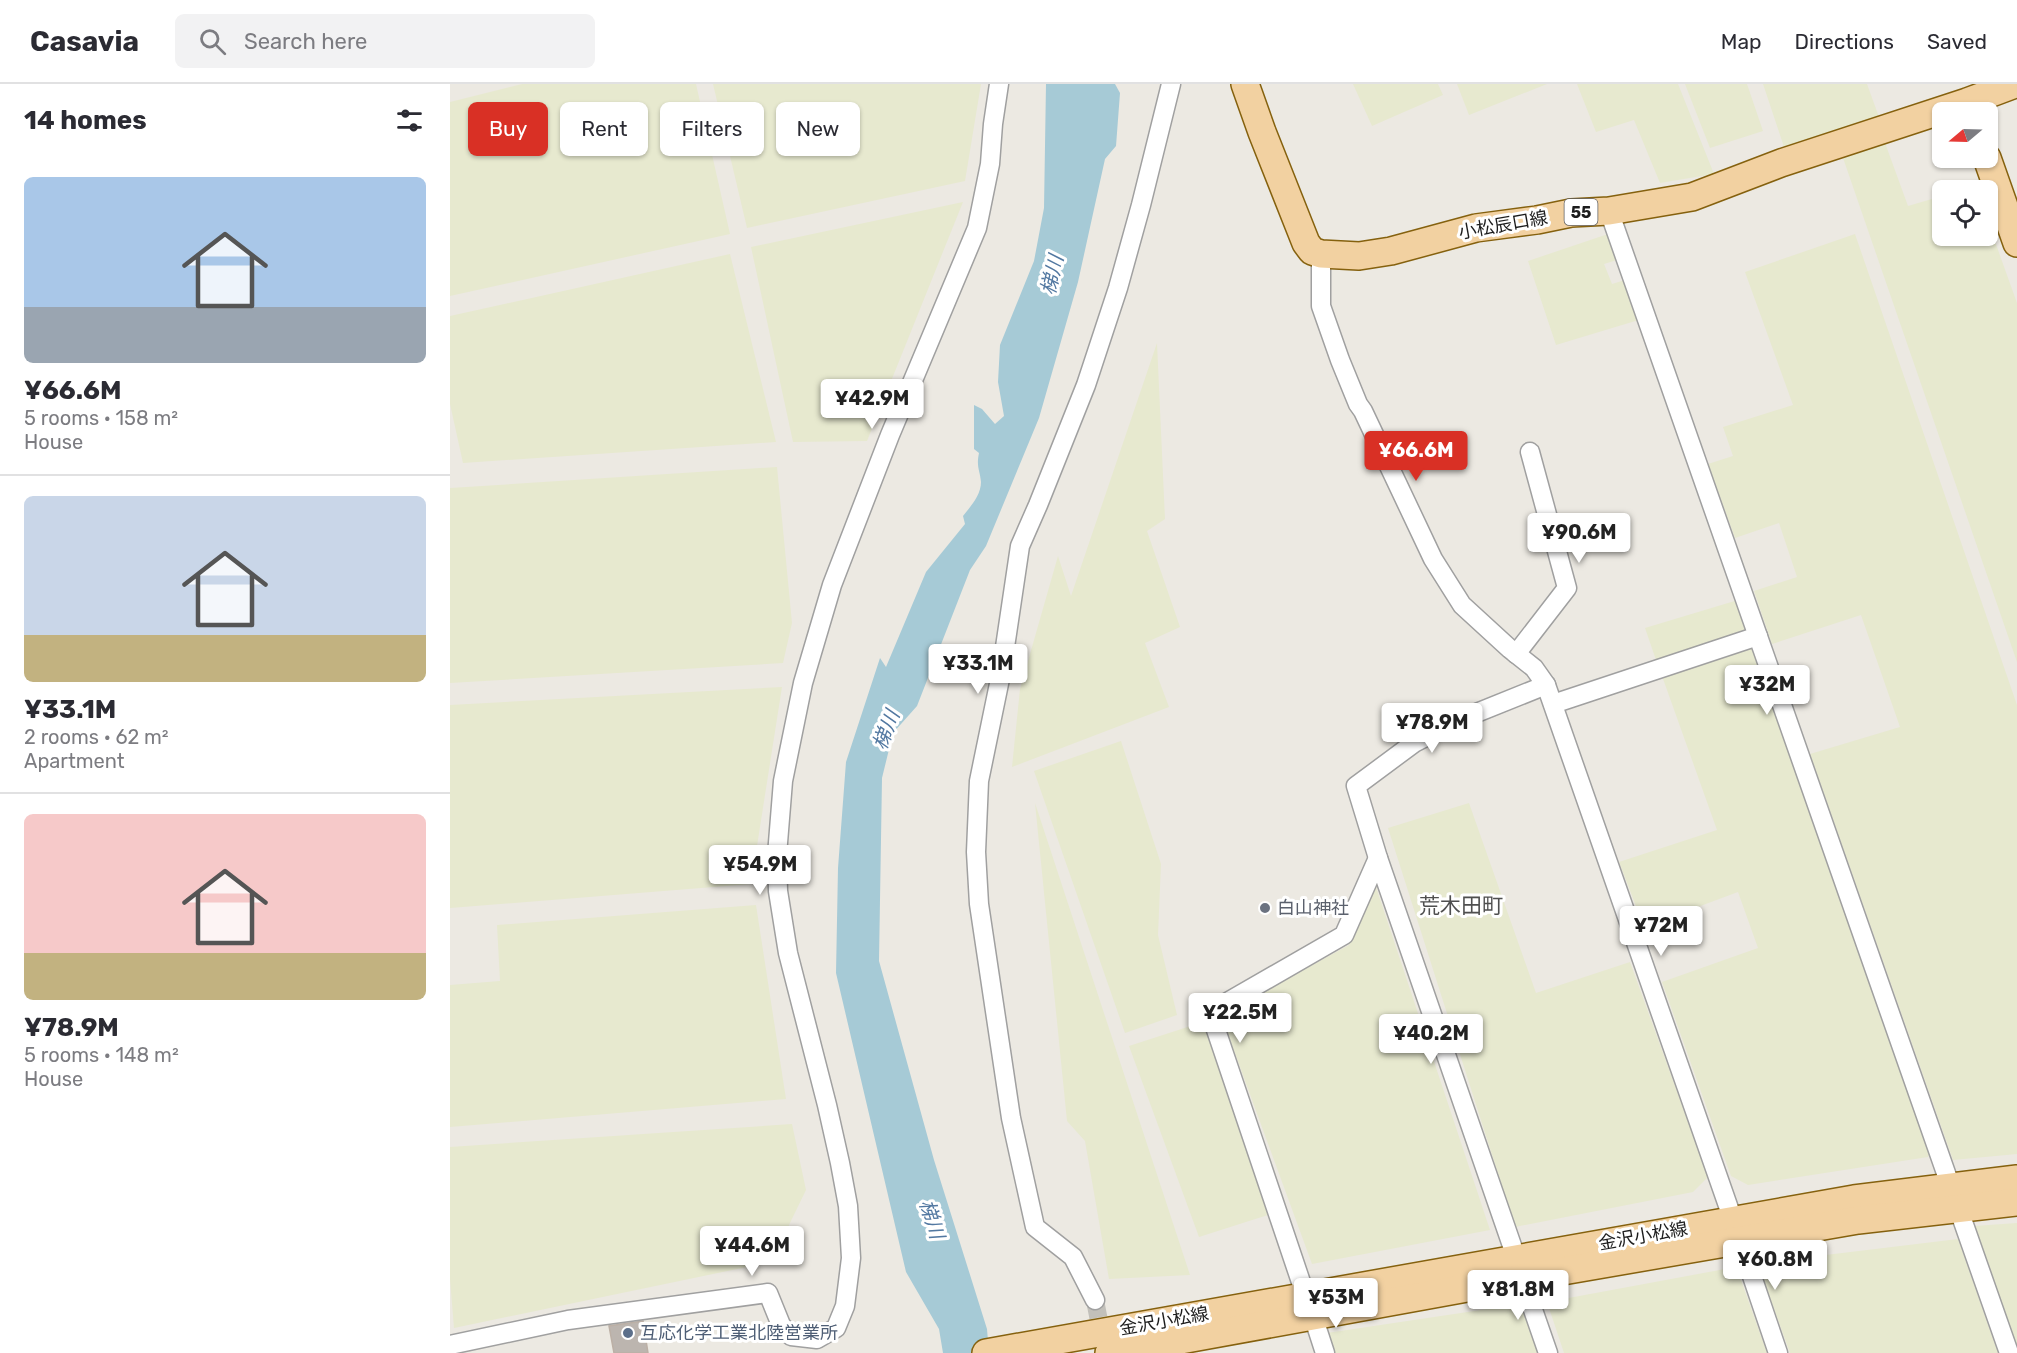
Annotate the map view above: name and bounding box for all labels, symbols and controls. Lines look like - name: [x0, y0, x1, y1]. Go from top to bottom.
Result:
- search box: [175, 14, 595, 68]
- text: Casavia: [30, 25, 139, 58]
- icon: search: [196, 25, 229, 58]
- text: Search here: [244, 28, 367, 55]
- text: Map: [1721, 29, 1762, 54]
- text: Directions: [1795, 29, 1894, 54]
- text: Saved: [1927, 29, 1987, 54]
- chip: Buy: [468, 102, 548, 156]
- chip: Rent: [560, 102, 648, 156]
- chip: Filters: [660, 102, 764, 156]
- chip: New: [776, 102, 860, 156]
- north arrow: [1932, 102, 1998, 168]
- map controls: [1932, 102, 1998, 246]
- icon: filters: [393, 104, 426, 137]
- text: 14 homes: [24, 105, 147, 136]
- button: locate: [1932, 180, 1998, 246]
- road number: 55: [1564, 199, 1598, 225]
- street label: 小松辰口線: [1457, 206, 1549, 244]
- icon: home: [171, 216, 279, 324]
- water label: 梯川: [1036, 251, 1069, 297]
- text: ¥66.6M: [24, 375, 121, 406]
- pin: ¥42.9M: [823, 379, 921, 430]
- text: ¥42.9M: [835, 386, 909, 410]
- text: 5 rooms · 158 m²: [24, 406, 178, 430]
- text: House: [24, 430, 83, 454]
- pin: ¥66.6M: [1367, 431, 1465, 482]
- text: ¥66.6M: [1379, 438, 1453, 462]
- pin: ¥90.6M: [1530, 513, 1628, 564]
- text: ¥90.6M: [1541, 520, 1617, 544]
- icon: home: [171, 535, 279, 643]
- pin: ¥33.1M: [929, 644, 1027, 695]
- text: ¥33.1M: [942, 651, 1014, 675]
- pin: ¥32M: [1731, 665, 1803, 716]
- text: ¥32M: [1739, 672, 1795, 696]
- text: ¥33.1M: [24, 694, 116, 725]
- pin: ¥78.9M: [1383, 703, 1481, 754]
- water label: 梯川: [868, 705, 905, 753]
- text: ¥78.9M: [1396, 710, 1468, 734]
- text: 2 rooms · 62 m²: [24, 725, 169, 749]
- text: Apartment: [24, 749, 125, 773]
- pin: ¥54.9M: [711, 845, 809, 896]
- text: ¥54.9M: [723, 852, 797, 876]
- icon: home: [171, 853, 279, 961]
- district label: 荒木田町: [1419, 893, 1503, 918]
- place label: 白山神社: [1277, 897, 1349, 919]
- marker: 白山神社: [1258, 901, 1272, 915]
- pin: ¥72M: [1625, 906, 1697, 957]
- text: ¥72M: [1634, 913, 1688, 937]
- pin: ¥22.5M: [1191, 993, 1289, 1044]
- text: ¥22.5M: [1203, 1000, 1277, 1024]
- text: ¥78.9M: [24, 1012, 119, 1043]
- pin: ¥40.2M: [1382, 1014, 1480, 1065]
- text: ¥40.2M: [1393, 1021, 1469, 1045]
- text: 5 rooms · 148 m²: [24, 1043, 179, 1067]
- text: House: [24, 1067, 83, 1091]
- water label: 梯川: [914, 1196, 950, 1244]
- street label: 金沢小松線: [1597, 1217, 1689, 1255]
- pin: ¥44.6M: [703, 1226, 801, 1277]
- text: ¥44.6M: [714, 1233, 790, 1257]
- pin: ¥60.8M: [1726, 1240, 1824, 1291]
- text: ¥60.8M: [1737, 1247, 1813, 1271]
- pin: ¥81.8M: [1469, 1270, 1567, 1321]
- text: ¥81.8M: [1482, 1277, 1554, 1301]
- pin: ¥53M: [1300, 1278, 1372, 1329]
- text: ¥53M: [1308, 1285, 1364, 1309]
- street label: 金沢小松線: [1118, 1302, 1210, 1340]
- place label: 互応化学工業北陸営業所: [640, 1322, 838, 1344]
- marker: 互応化学工業北陸営業所: [621, 1326, 635, 1340]

